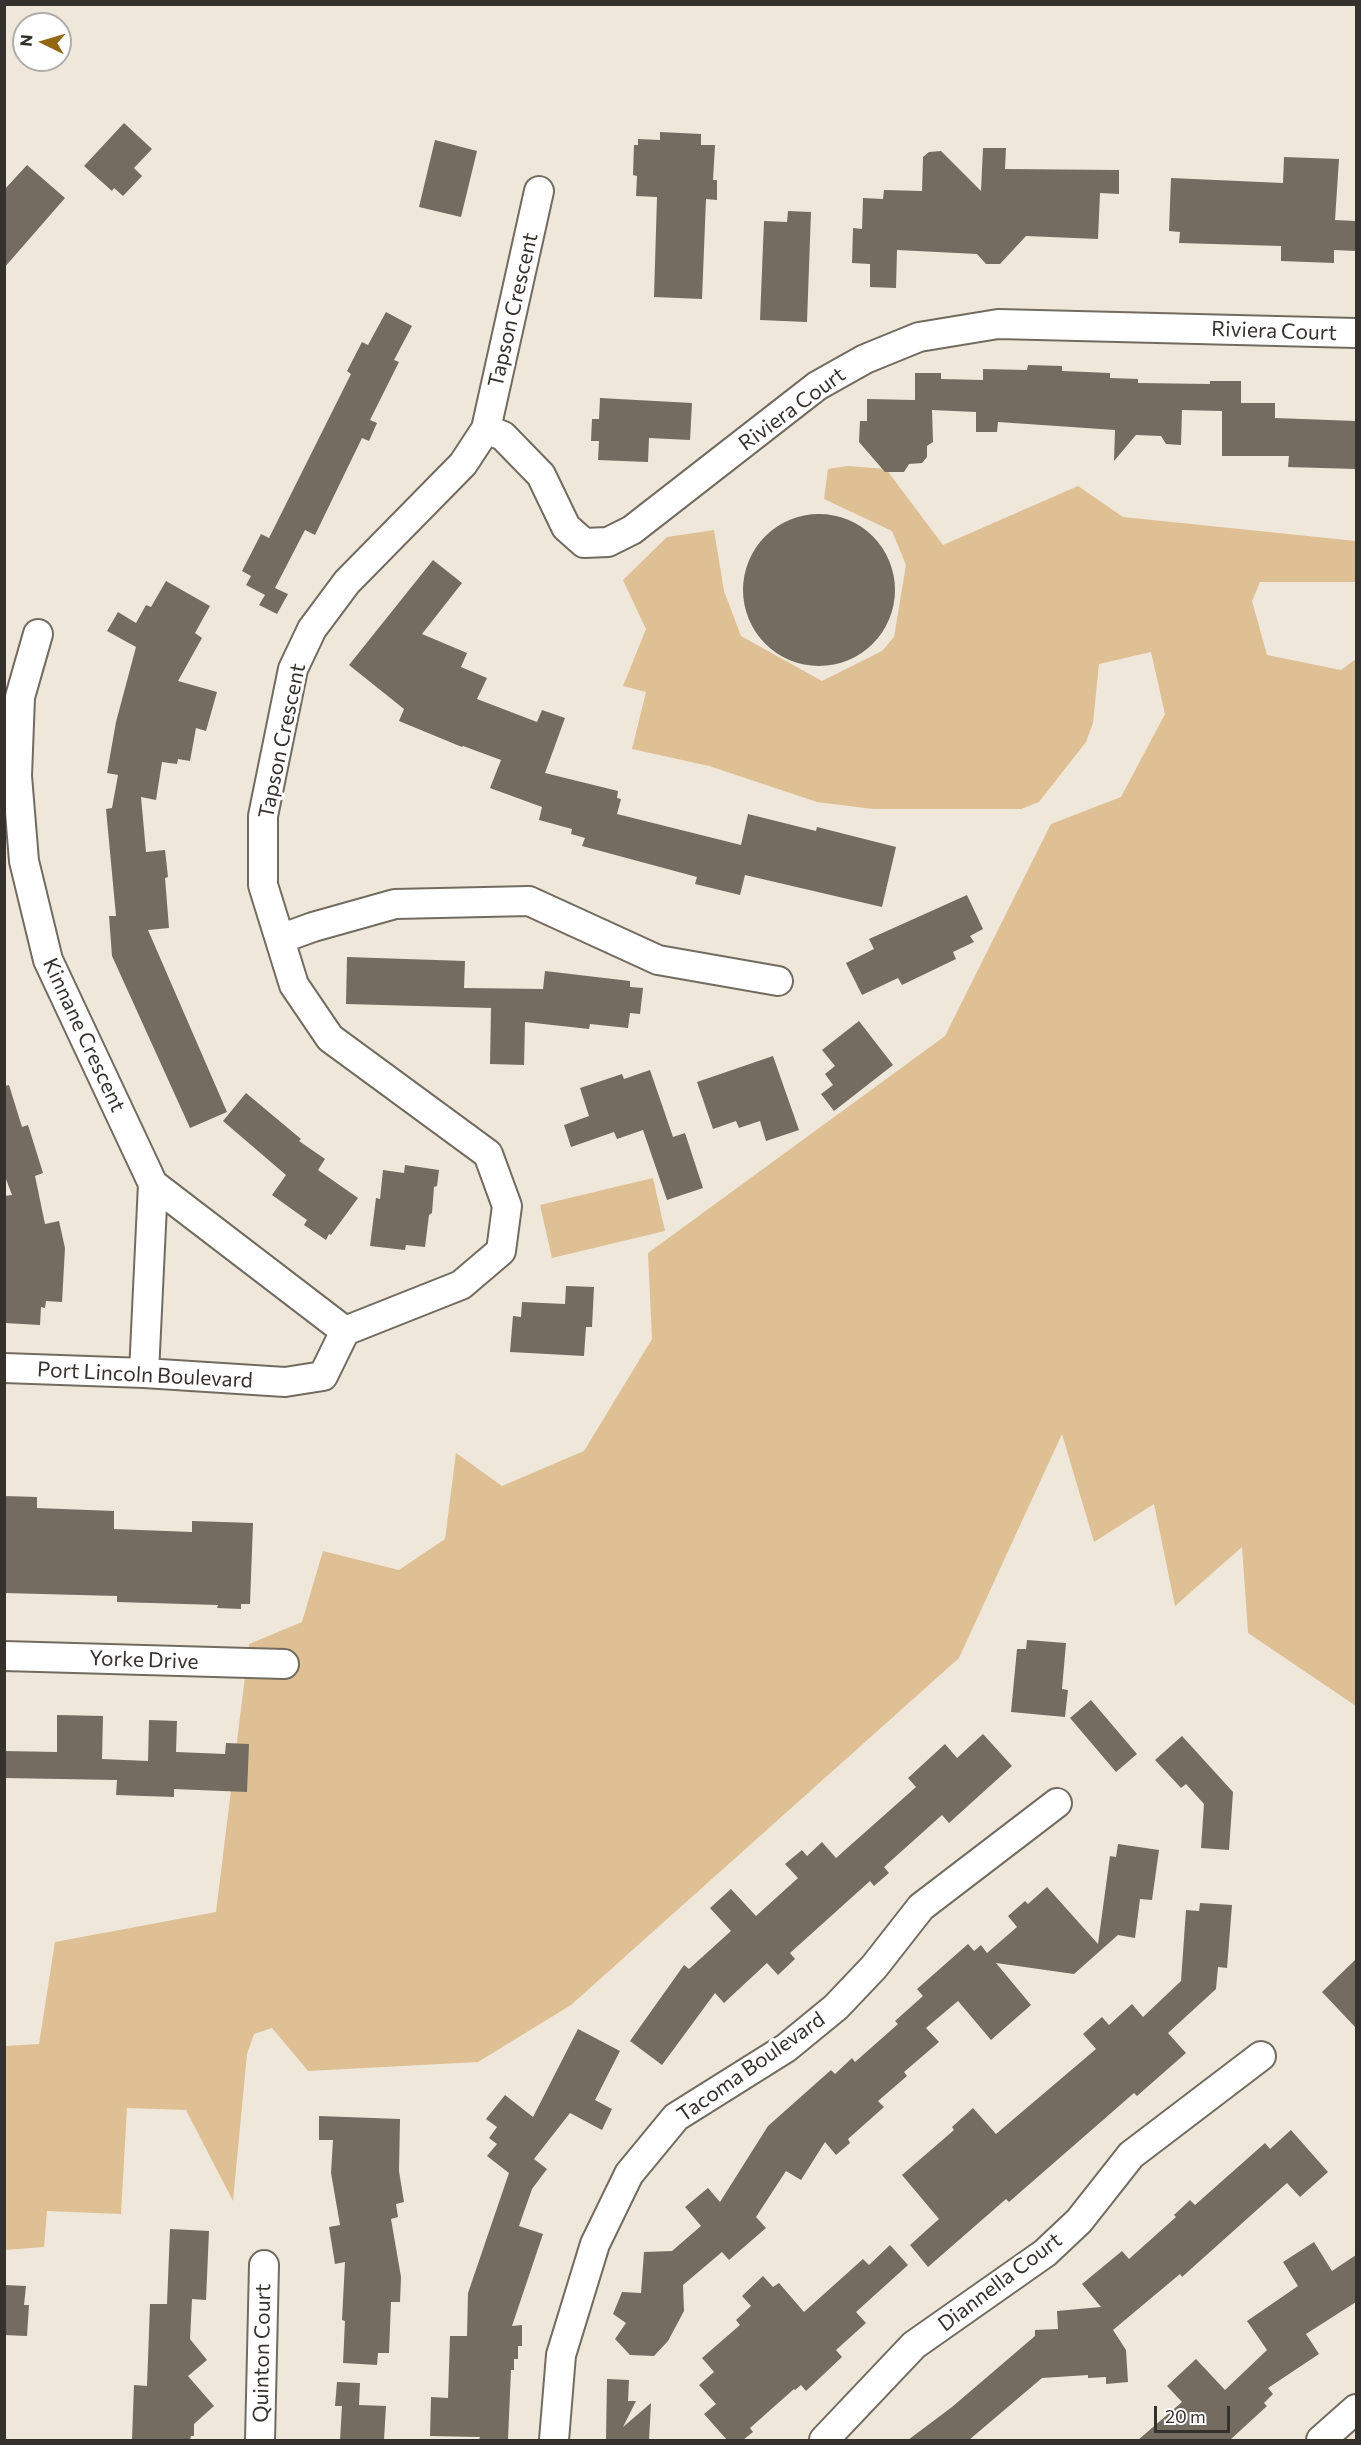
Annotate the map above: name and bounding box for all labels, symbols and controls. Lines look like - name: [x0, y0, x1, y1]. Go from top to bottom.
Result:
- north arrow: [12, 12, 72, 72]
- text: N: [16, 34, 36, 47]
- street label: Tapson Crescent: [483, 230, 543, 390]
- street label: Riviera Court: [1211, 316, 1337, 346]
- street label: Riviera Court: [734, 362, 850, 456]
- street label: Tapson Crescent: [253, 661, 311, 821]
- street label: Kinnane Crescent: [37, 954, 131, 1116]
- street label: Port Lincoln Boulevard: [37, 1357, 253, 1393]
- street label: Yorke Drive: [89, 1645, 199, 1675]
- street label: Tacoma Boulevard: [672, 2007, 830, 2127]
- street label: Diannella Court: [933, 2227, 1067, 2337]
- street label: Quinton Court: [248, 2283, 276, 2423]
- scale bar: [1157, 2394, 1234, 2432]
- text: 20 m: [1165, 2405, 1206, 2427]

